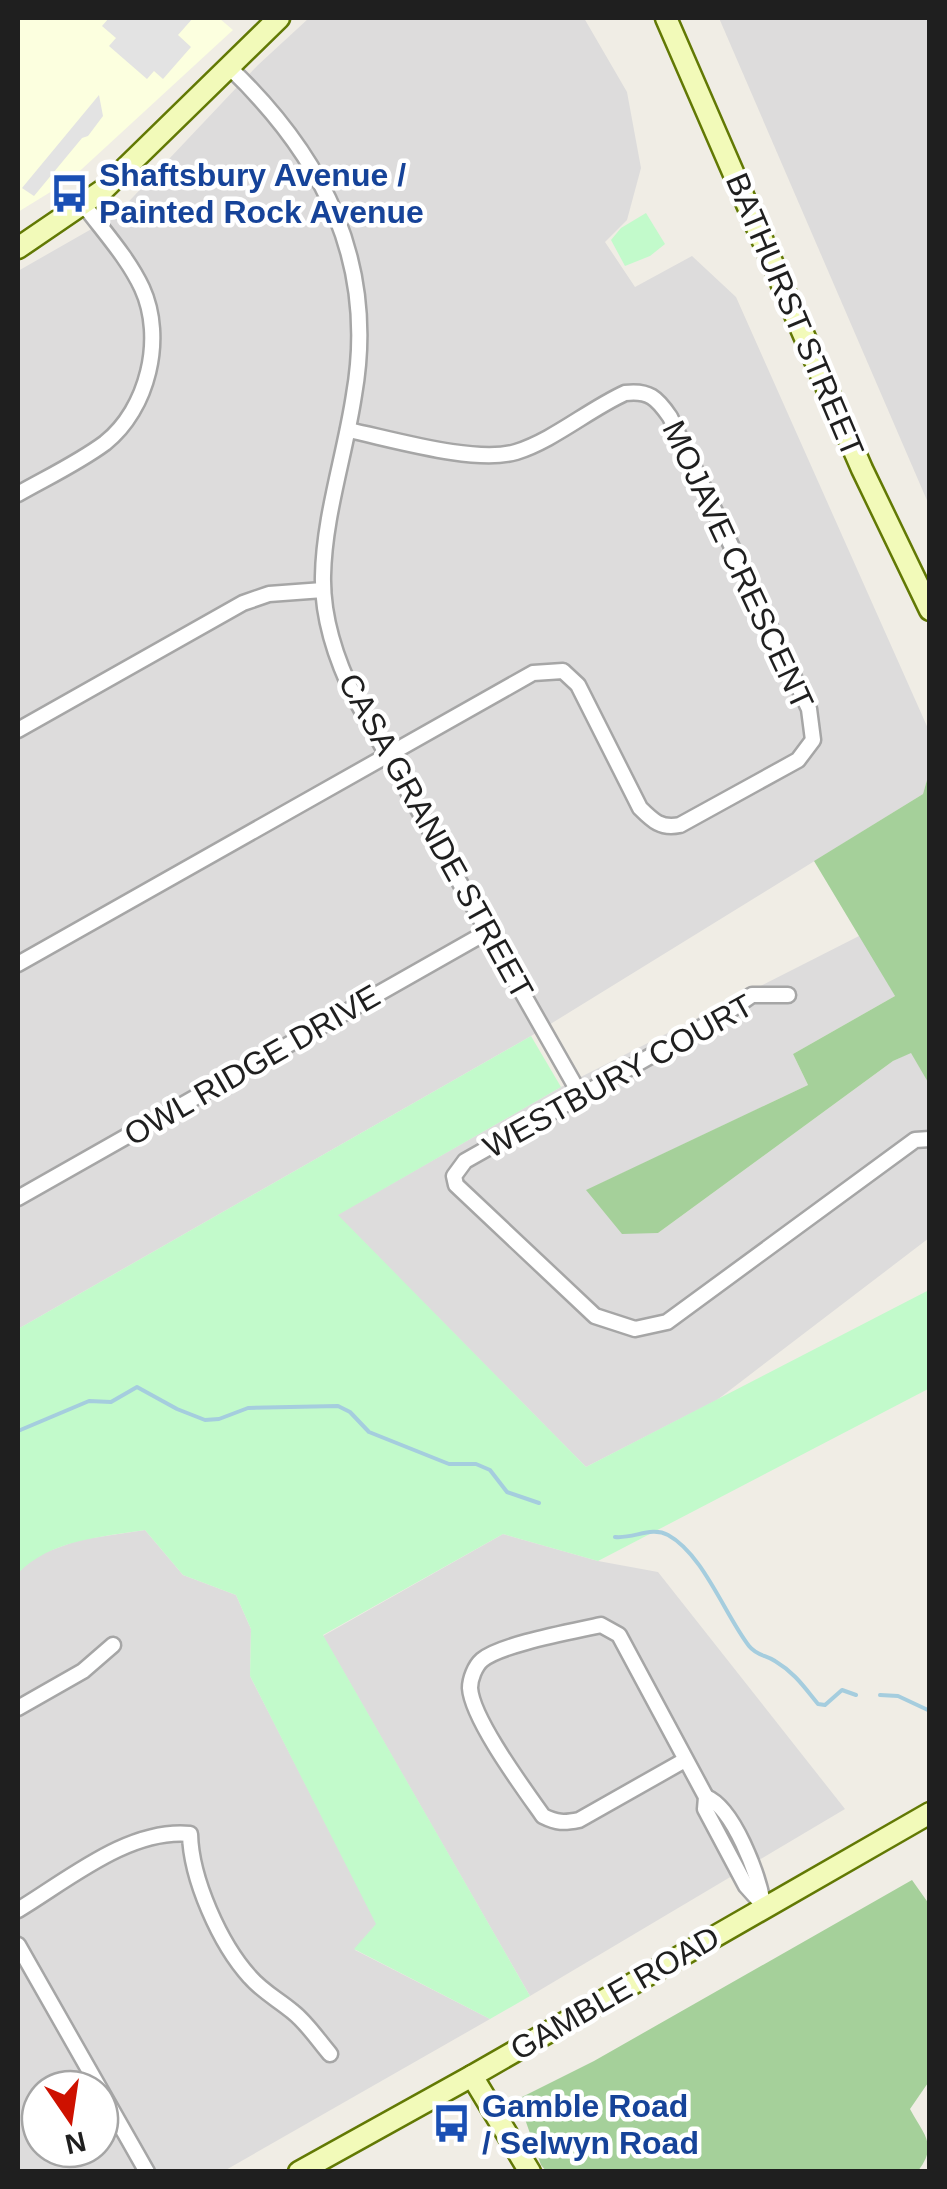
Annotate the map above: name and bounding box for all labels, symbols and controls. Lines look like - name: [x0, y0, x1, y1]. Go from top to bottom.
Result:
- place label: Shaftsbury Avenue / Painted Rock Avenue: [99, 157, 424, 230]
- street label: BATHURST STREET: [719, 168, 871, 462]
- bus stop icon: Shaftsbury Avenue / Painted Rock Avenue: [48, 172, 90, 214]
- street label: MOJAVE CRESCENT: [655, 415, 821, 715]
- street label: CASA GRANDE STREET: [331, 667, 541, 1005]
- street label: OWL RIDGE DRIVE: [118, 977, 386, 1153]
- street label: WESTBURY COURT: [477, 987, 759, 1165]
- street label: GAMBLE ROAD: [504, 1919, 726, 2067]
- north arrow: [20, 2069, 120, 2169]
- place label: Gamble Road / Selwyn Road: [482, 2088, 699, 2161]
- bus stop icon: Gamble Road / Selwyn Road: [431, 2103, 473, 2145]
- text: N: [62, 2125, 89, 2160]

